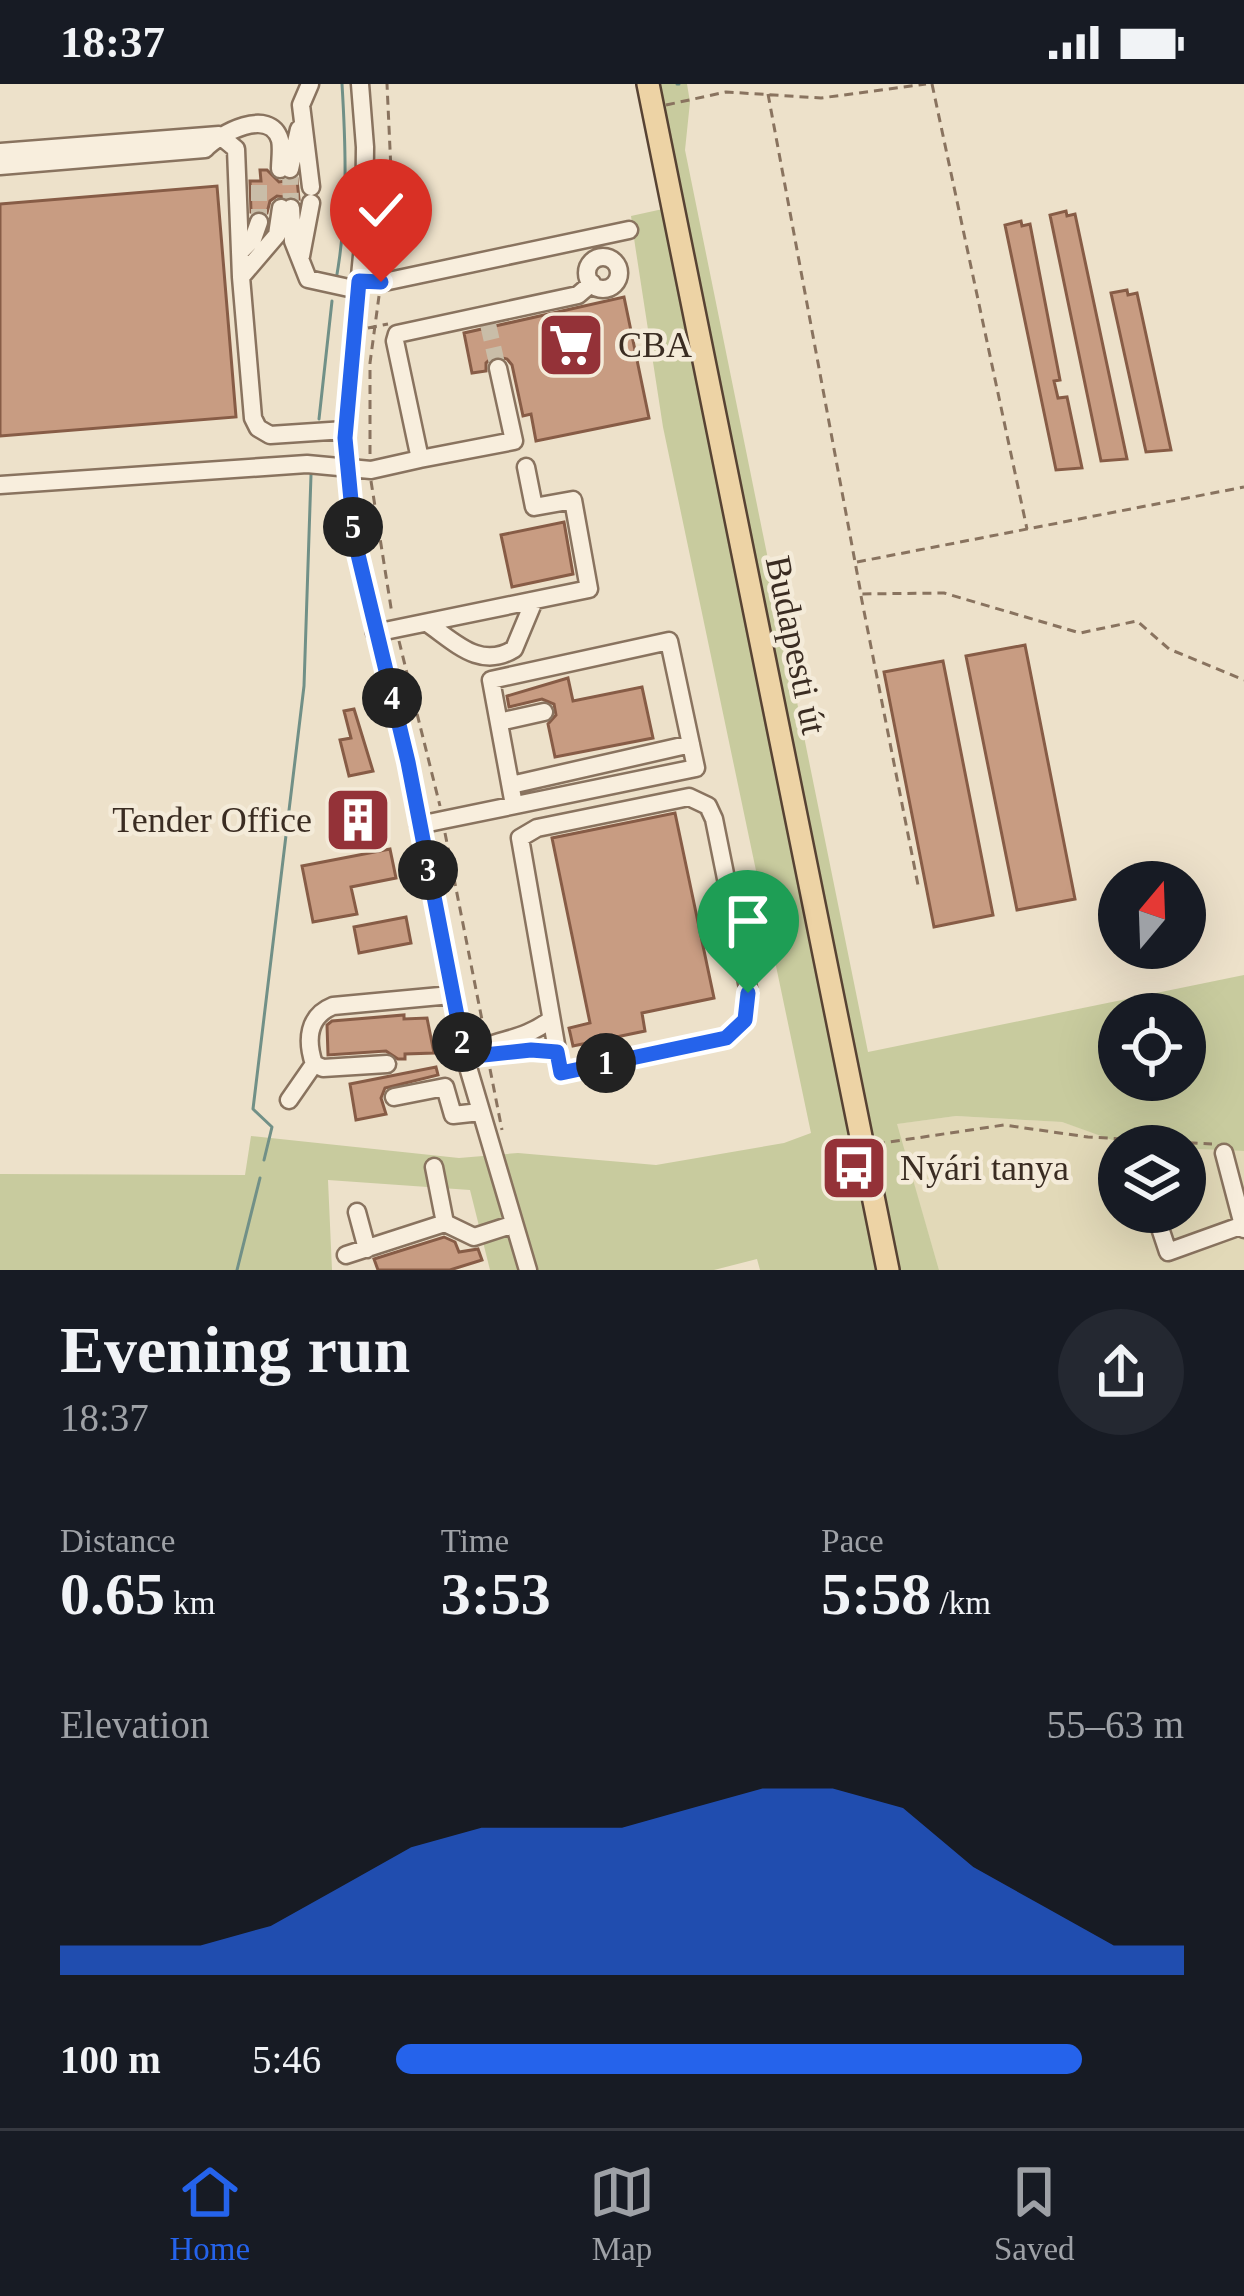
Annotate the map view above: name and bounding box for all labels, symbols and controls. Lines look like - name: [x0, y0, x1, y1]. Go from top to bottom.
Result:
- text: 18:37: [60, 17, 165, 67]
- pin: [330, 159, 432, 282]
- icon: check: [348, 177, 414, 243]
- supermarket icon: CBA: [536, 310, 606, 380]
- place label: CBA: [618, 325, 692, 365]
- pin: 5: [323, 497, 383, 557]
- text: 5: [345, 509, 361, 545]
- street label: Budapesti út: [758, 552, 834, 738]
- pin: 4: [362, 668, 422, 728]
- text: 4: [384, 680, 400, 716]
- building icon: Tender Office: [323, 785, 393, 855]
- place label: Tender Office: [112, 800, 312, 840]
- pin: 3: [398, 840, 458, 900]
- text: 3: [420, 852, 436, 888]
- north arrow: [1098, 861, 1206, 969]
- map controls: [1098, 861, 1206, 1233]
- pin: [697, 870, 799, 993]
- icon: arrive: [715, 888, 781, 954]
- button: locate: [1098, 993, 1206, 1101]
- pin: 2: [432, 1012, 492, 1072]
- text: 2: [454, 1024, 470, 1060]
- pin: 1: [576, 1033, 636, 1093]
- text: 1: [598, 1045, 614, 1081]
- button: layers: [1098, 1125, 1206, 1233]
- bus stop icon: Nyári tanya: [819, 1133, 889, 1203]
- place label: Nyári tanya: [900, 1148, 1069, 1188]
- button: share: [1058, 1309, 1184, 1435]
- text: Evening run: [60, 1313, 410, 1386]
- text: 18:37: [60, 1396, 149, 1439]
- text: Distance: [60, 1523, 175, 1559]
- text: Time: [441, 1523, 509, 1559]
- text: Pace: [821, 1523, 884, 1559]
- text: 0.65: [60, 1561, 165, 1627]
- text: 3:53: [441, 1561, 551, 1627]
- text: 5:58: [821, 1561, 931, 1627]
- text: km: [165, 1585, 215, 1621]
- text: /km: [931, 1585, 991, 1621]
- text: Elevation: [60, 1703, 209, 1746]
- text: 55–63 m: [1046, 1703, 1184, 1746]
- text: 100 m: [60, 2038, 161, 2081]
- text: 5:46: [252, 2038, 321, 2081]
- tab: Home: [169, 2159, 250, 2268]
- tab: Map: [589, 2159, 655, 2268]
- tab: Saved: [994, 2159, 1075, 2268]

